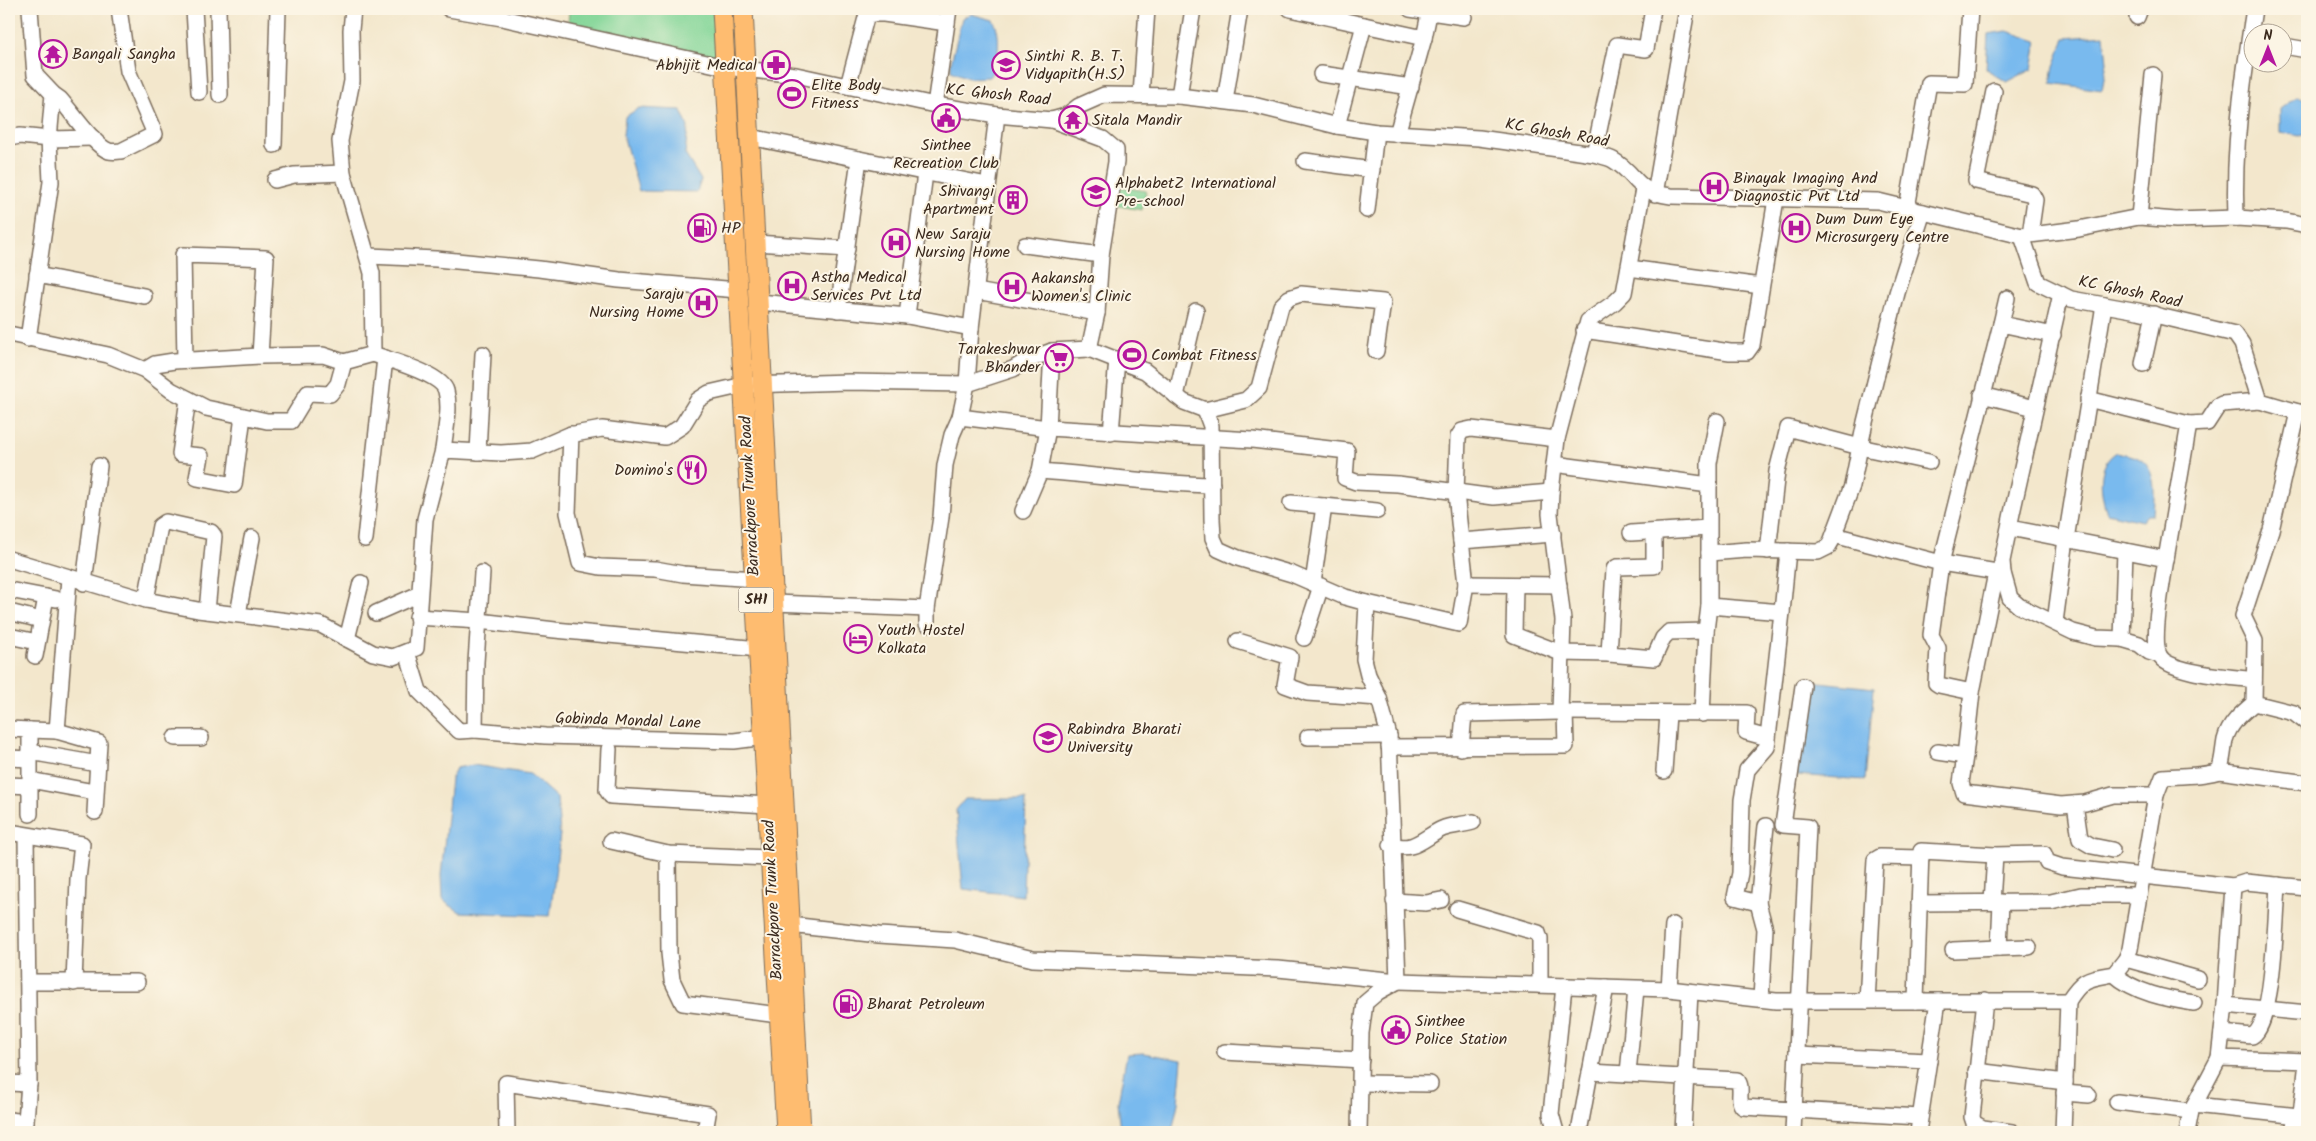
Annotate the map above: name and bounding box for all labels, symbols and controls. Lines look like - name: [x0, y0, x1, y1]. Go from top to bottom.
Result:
- north arrow: [2244, 22, 2294, 72]
- text: N: [2264, 25, 2273, 47]
- temple icon: Bangali Sangha: [38, 39, 68, 69]
- place label: Bangali Sangha: [72, 42, 176, 67]
- place label: Sinthi R. B. T. Vidyapith(H.S): [1025, 44, 1125, 87]
- pharmacy icon: Abhijit Medical: [761, 50, 791, 80]
- school or university icon: Sinthi R. B. T. Vidyapith(H.S): [991, 50, 1021, 80]
- place label: Abhijit Medical: [656, 53, 757, 78]
- place label: Elite Body Fitness: [811, 73, 881, 116]
- street label: KC Ghosh Road: [945, 77, 1052, 113]
- sports icon: Elite Body Fitness: [777, 79, 807, 109]
- public building icon: Sinthee Recreation Club: [931, 103, 961, 133]
- temple icon: Sitala Mandir: [1058, 105, 1088, 135]
- place label: Sitala Mandir: [1092, 108, 1183, 133]
- street label: KC Ghosh Road: [1503, 112, 1612, 155]
- place label: Sinthee Recreation Club: [893, 133, 999, 176]
- place label: Binayak Imaging And Diagnostic Pvt Ltd: [1733, 166, 1878, 209]
- place label: AlphabetZ International Pre-school: [1115, 171, 1276, 214]
- hospital icon: Binayak Imaging And Diagnostic Pvt Ltd: [1699, 172, 1729, 202]
- school or university icon: AlphabetZ International Pre-school: [1081, 177, 1111, 207]
- place label: Shivangi Apartment: [923, 179, 995, 222]
- building icon: Shivangi Apartment: [998, 185, 1028, 215]
- place label: Dum Dum Eye Microsurgery Centre: [1815, 207, 1949, 250]
- fuel station icon: HP: [687, 213, 717, 243]
- hospital icon: Dum Dum Eye Microsurgery Centre: [1781, 213, 1811, 243]
- place label: HP: [721, 216, 741, 241]
- place label: New Saraju Nursing Home: [915, 222, 1010, 265]
- hospital icon: New Saraju Nursing Home: [881, 228, 911, 258]
- place label: Astha Medical Services Pvt Ltd: [811, 265, 922, 308]
- place label: Aakansha Women's Clinic: [1031, 266, 1132, 309]
- street label: KC Ghosh Road: [2076, 269, 2185, 315]
- hospital icon: Astha Medical Services Pvt Ltd: [777, 271, 807, 301]
- hospital icon: Aakansha Women's Clinic: [997, 272, 1027, 302]
- place label: Saraju Nursing Home: [589, 282, 684, 325]
- hospital icon: Saraju Nursing Home: [688, 288, 718, 318]
- place label: Tarakeshwar Bhander: [957, 337, 1042, 380]
- sports icon: Combat Fitness: [1117, 340, 1147, 370]
- supermarket icon: Tarakeshwar Bhander: [1044, 343, 1074, 373]
- place label: Combat Fitness: [1151, 343, 1257, 368]
- street label: Barrackpore Trunk Road: [733, 414, 767, 577]
- restaurant icon: Domino's: [677, 455, 707, 485]
- place label: Domino's: [614, 458, 673, 483]
- road number: SH1: [738, 588, 774, 612]
- place label: Youth Hostel Kolkata: [877, 618, 965, 661]
- hotel icon: Youth Hostel Kolkata: [843, 624, 873, 654]
- street label: Gobinda Mondal Lane: [555, 706, 701, 736]
- place label: Rabindra Bharati University: [1067, 717, 1182, 760]
- school or university icon: Rabindra Bharati University: [1033, 723, 1063, 753]
- street label: Barrackpore Trunk Road: [756, 818, 790, 981]
- fuel station icon: Bharat Petroleum: [833, 989, 863, 1019]
- place label: Bharat Petroleum: [867, 992, 985, 1017]
- place label: Sinthee Police Station: [1415, 1009, 1507, 1052]
- public building icon: Sinthee Police Station: [1381, 1015, 1411, 1045]

